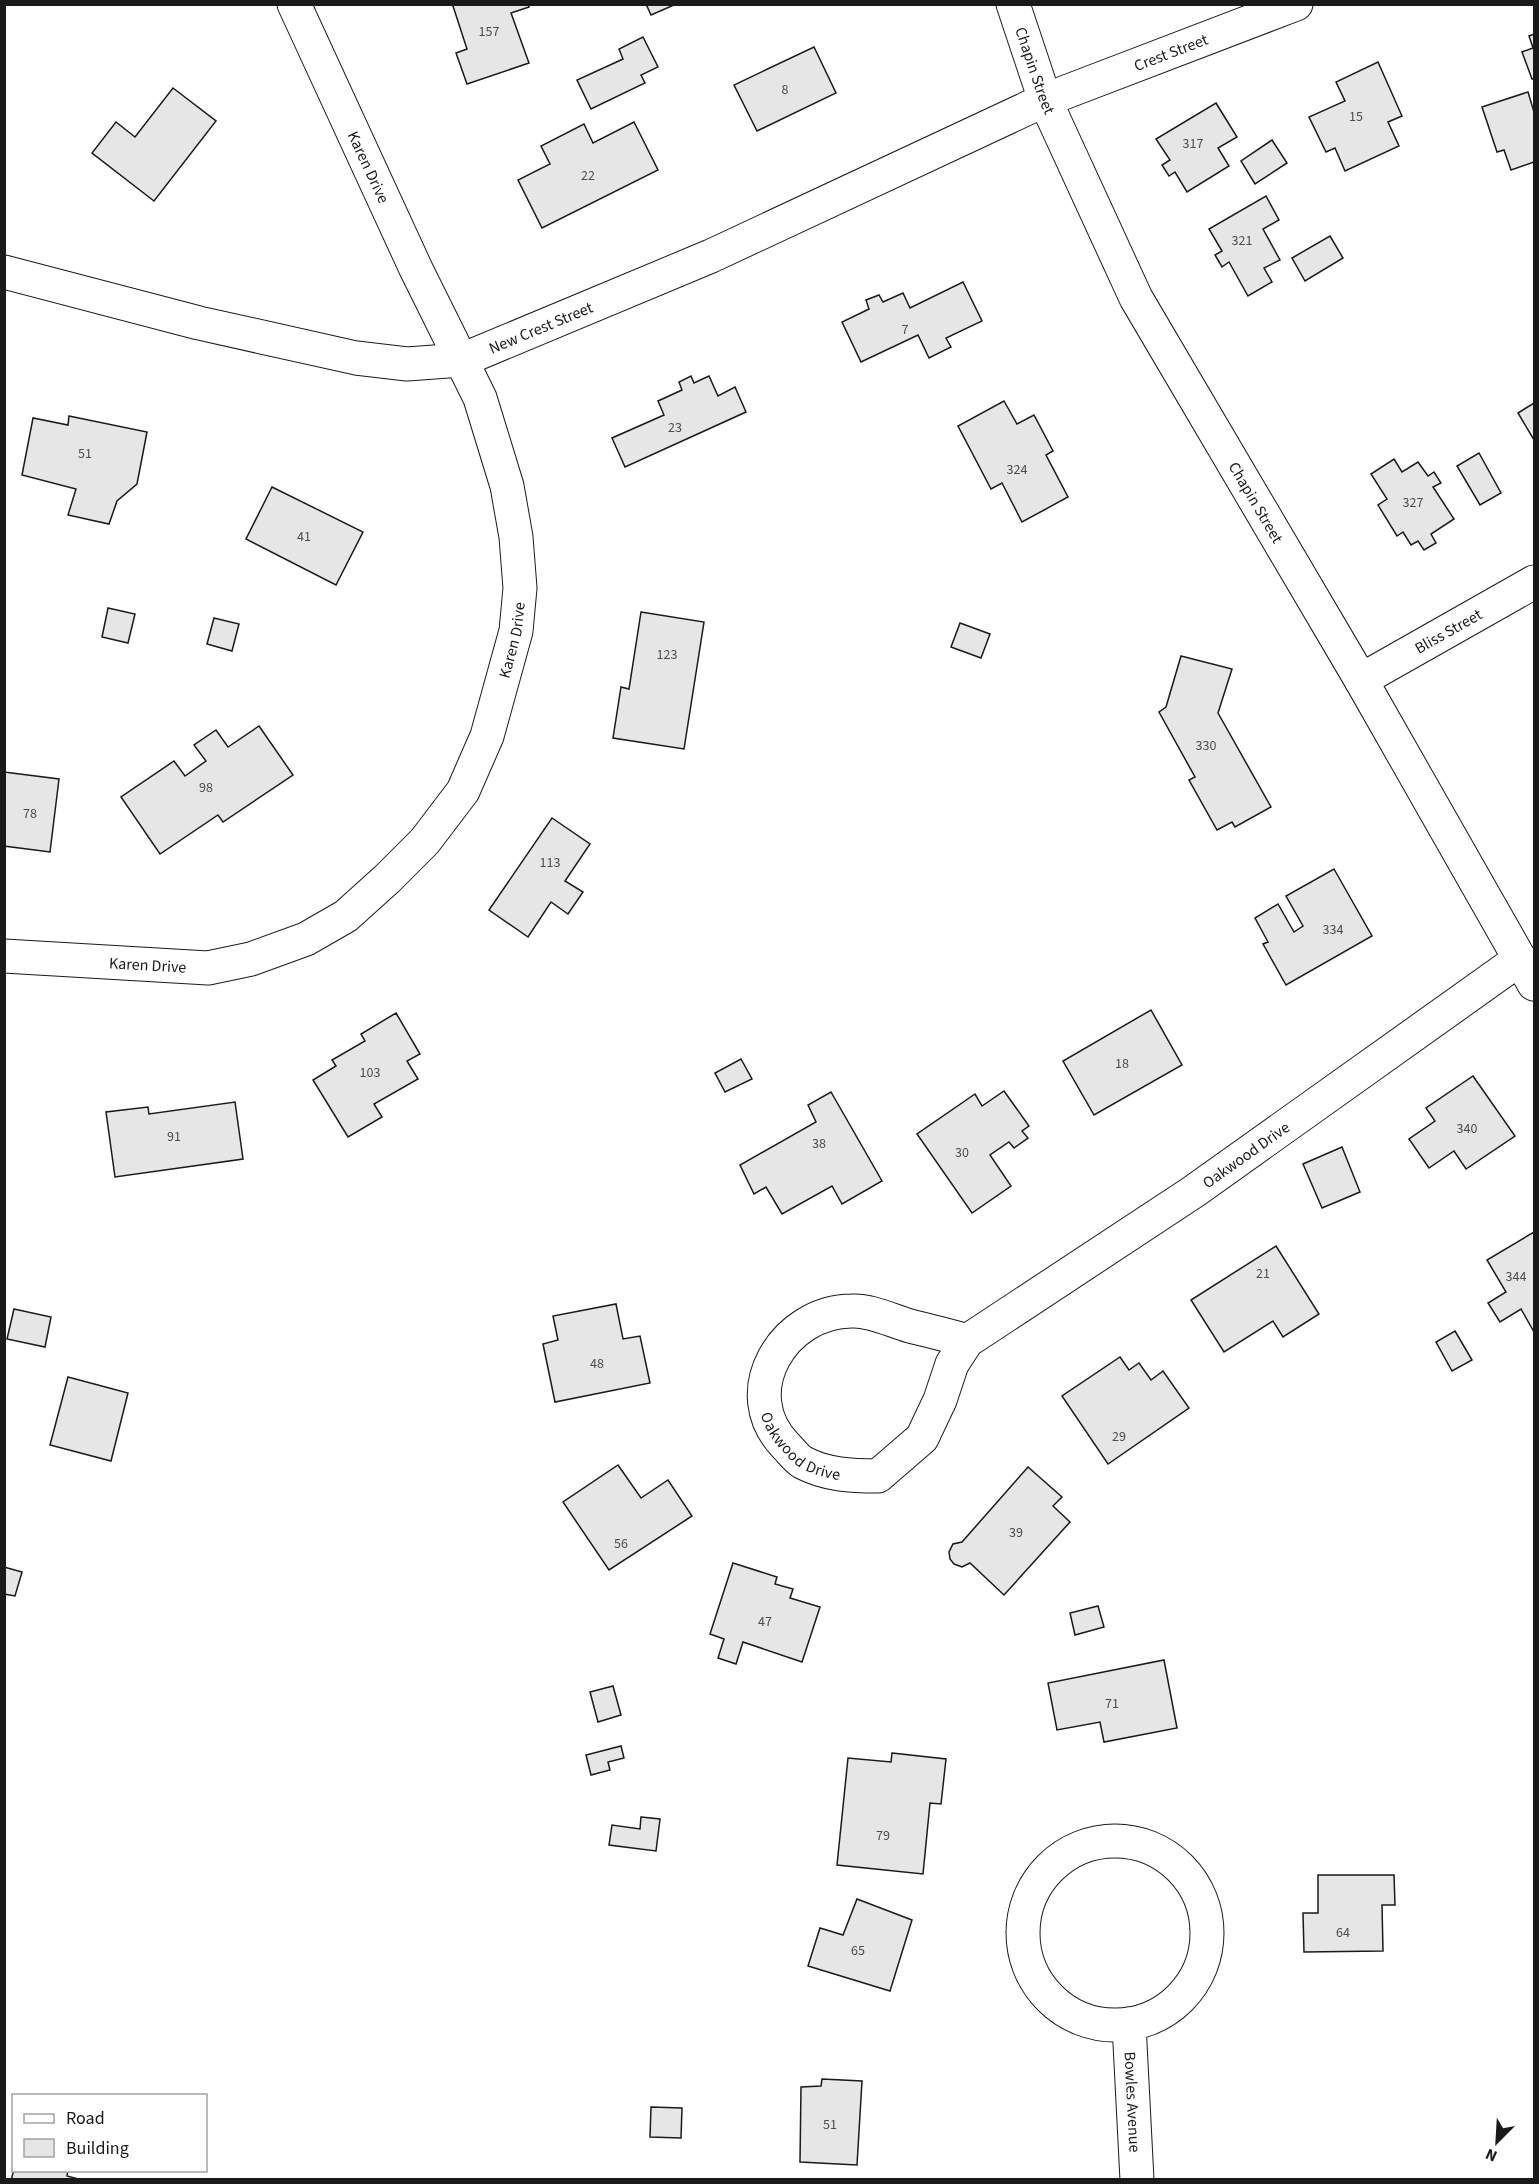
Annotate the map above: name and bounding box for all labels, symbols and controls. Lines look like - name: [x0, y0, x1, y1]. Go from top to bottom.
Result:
- house number: 157: [479, 22, 499, 42]
- street label: Chapin Street: [1009, 24, 1060, 118]
- street label: Crest Street: [1131, 28, 1212, 77]
- house number: 8: [782, 80, 789, 100]
- house number: 15: [1349, 107, 1363, 127]
- street label: Karen Drive: [342, 128, 394, 207]
- house number: 317: [1183, 134, 1203, 154]
- house number: 22: [581, 166, 595, 186]
- house number: 321: [1232, 231, 1252, 251]
- street label: New Crest Street: [486, 296, 597, 360]
- house number: 7: [902, 320, 909, 340]
- house number: 23: [668, 418, 682, 438]
- house number: 51: [78, 444, 92, 464]
- street label: Chapin Street: [1223, 458, 1288, 548]
- house number: 324: [1007, 460, 1027, 480]
- house number: 327: [1403, 493, 1423, 513]
- house number: 41: [297, 527, 311, 547]
- street label: Karen Drive: [493, 601, 531, 681]
- street label: Bliss Street: [1411, 603, 1487, 659]
- house number: 123: [657, 645, 677, 665]
- house number: 330: [1196, 736, 1216, 756]
- house number: 98: [199, 778, 213, 798]
- house number: 78: [23, 804, 37, 824]
- house number: 113: [540, 853, 560, 873]
- house number: 334: [1323, 920, 1343, 940]
- street label: Karen Drive: [108, 952, 187, 979]
- house number: 18: [1115, 1054, 1129, 1074]
- house number: 103: [360, 1063, 380, 1083]
- street label: Oakwood Drive: [1198, 1117, 1294, 1194]
- house number: 340: [1457, 1119, 1477, 1139]
- house number: 91: [167, 1127, 181, 1147]
- house number: 38: [812, 1134, 826, 1154]
- house number: 30: [955, 1143, 969, 1163]
- house number: 21: [1256, 1264, 1270, 1284]
- house number: 344: [1506, 1267, 1526, 1287]
- house number: 48: [590, 1354, 604, 1374]
- street label: Oakwood Drive: [755, 1409, 842, 1486]
- house number: 29: [1112, 1427, 1126, 1447]
- house number: 39: [1009, 1523, 1023, 1543]
- house number: 56: [614, 1534, 628, 1554]
- house number: 47: [758, 1612, 772, 1632]
- house number: 71: [1105, 1694, 1119, 1714]
- house number: 79: [876, 1826, 890, 1846]
- house number: 64: [1336, 1923, 1350, 1943]
- house number: 65: [851, 1941, 865, 1961]
- street label: Bowles Avenue: [1118, 2051, 1146, 2153]
- legend: [12, 2094, 207, 2172]
- text: Road: [66, 2106, 105, 2131]
- north arrow: [1467, 2112, 1527, 2172]
- house number: 51: [823, 2115, 837, 2135]
- text: Building: [66, 2136, 129, 2161]
- text: N: [1482, 2143, 1501, 2167]

